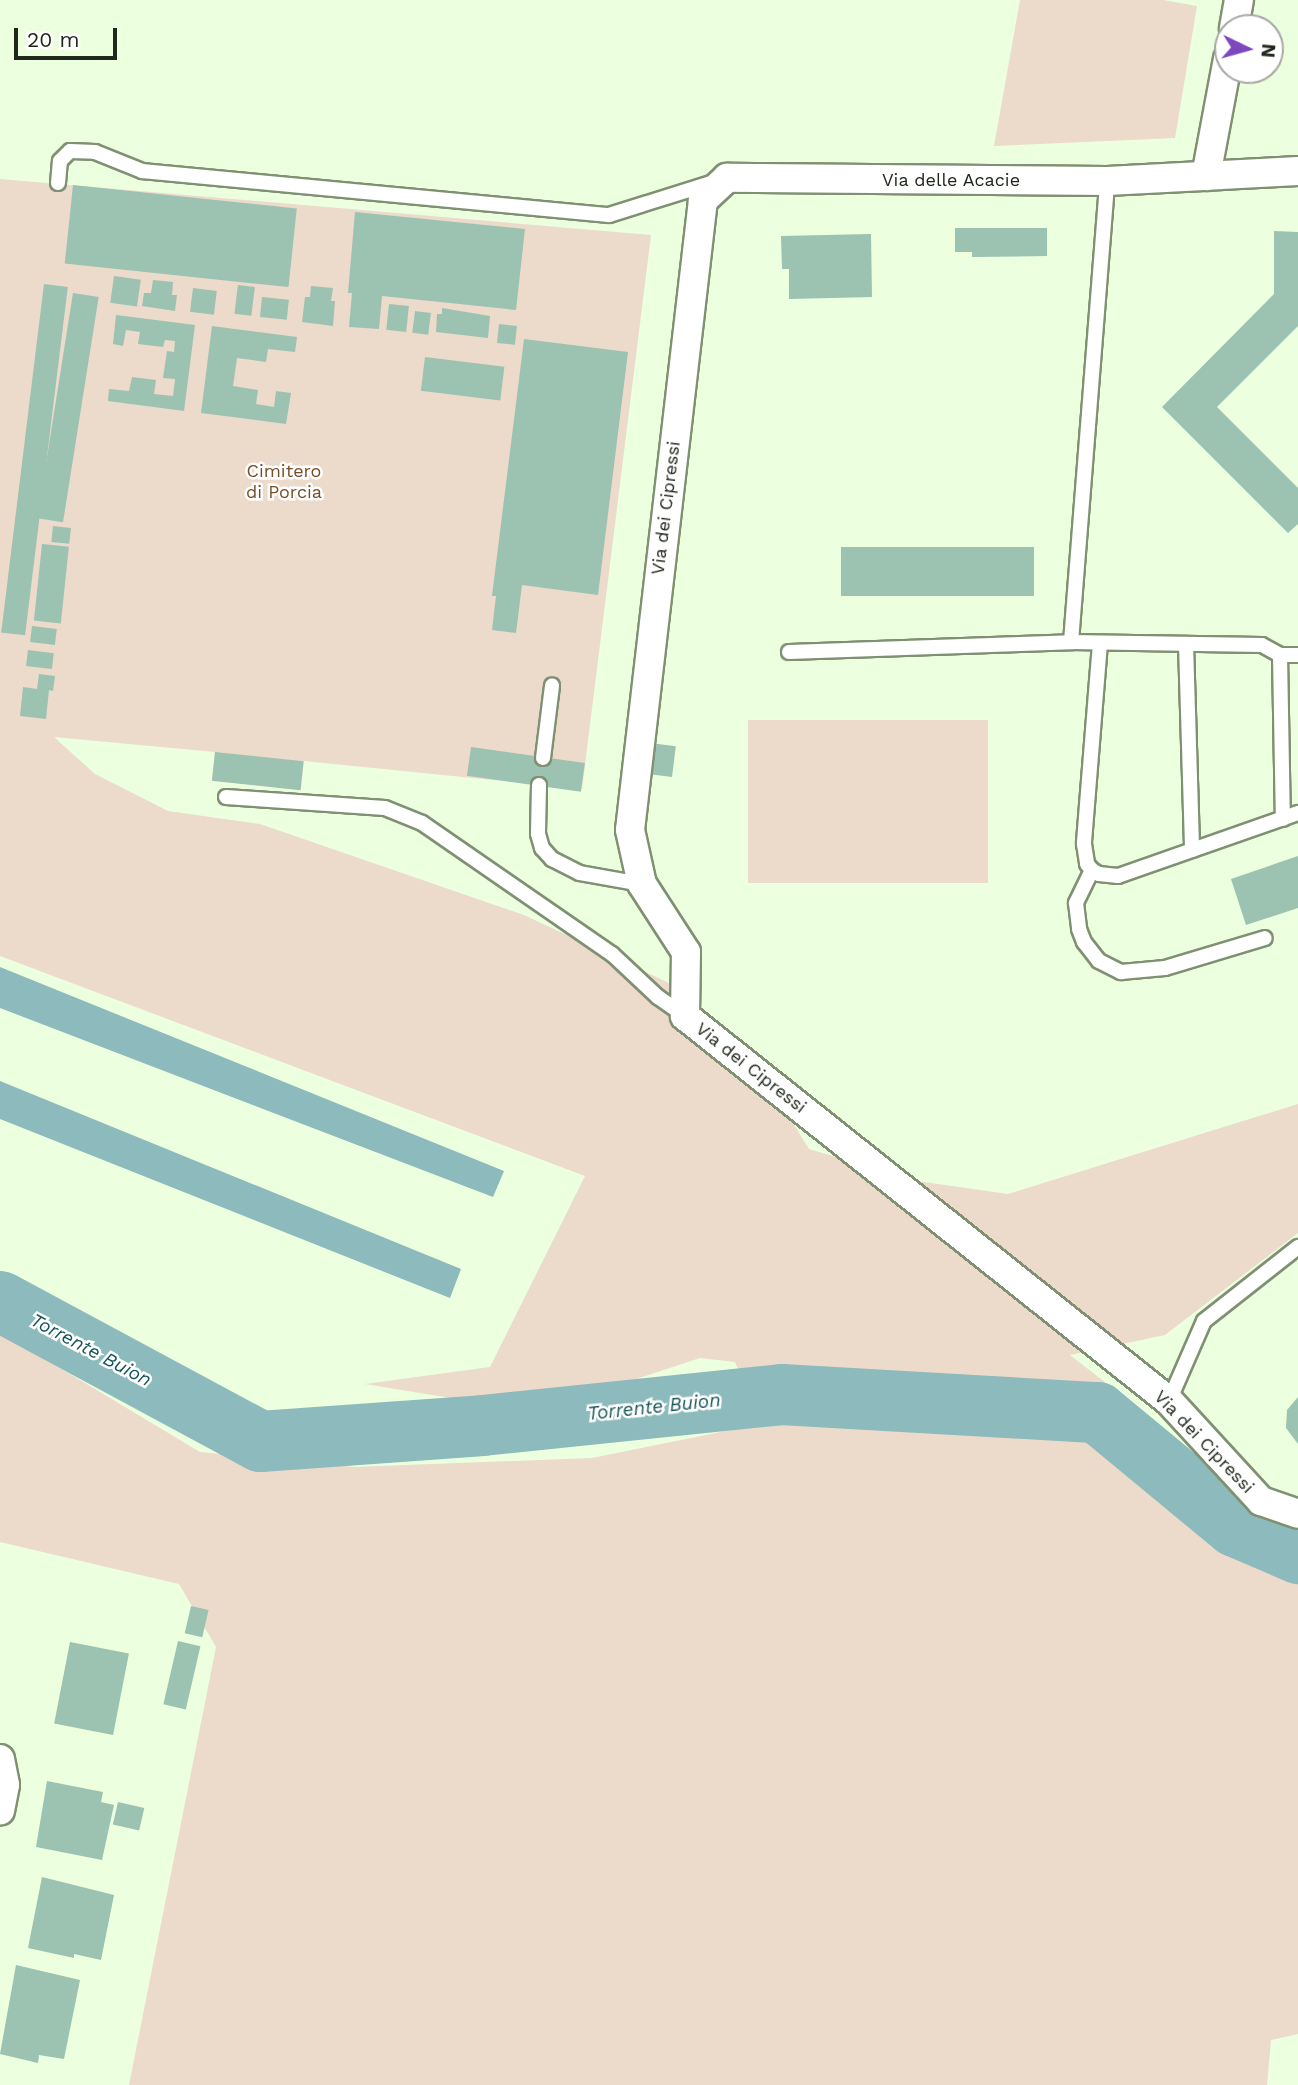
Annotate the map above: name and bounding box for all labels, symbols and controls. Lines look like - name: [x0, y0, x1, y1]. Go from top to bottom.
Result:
- scale bar: [18, 14, 121, 58]
- north arrow: [1214, 14, 1284, 84]
- text: 20 m: [27, 27, 79, 52]
- text: N: [1256, 43, 1280, 59]
- street label: Via delle Acacie: [881, 169, 1021, 191]
- street label: Via dei Cipressi: [647, 440, 685, 576]
- park label: Cimitero di Porcia: [246, 461, 322, 504]
- street label: Via dei Cipressi: [691, 1018, 811, 1118]
- water label: Torrente Buion: [27, 1309, 155, 1391]
- street label: Via dei Cipressi: [1149, 1386, 1259, 1498]
- water label: Torrente Buion: [586, 1389, 722, 1425]

